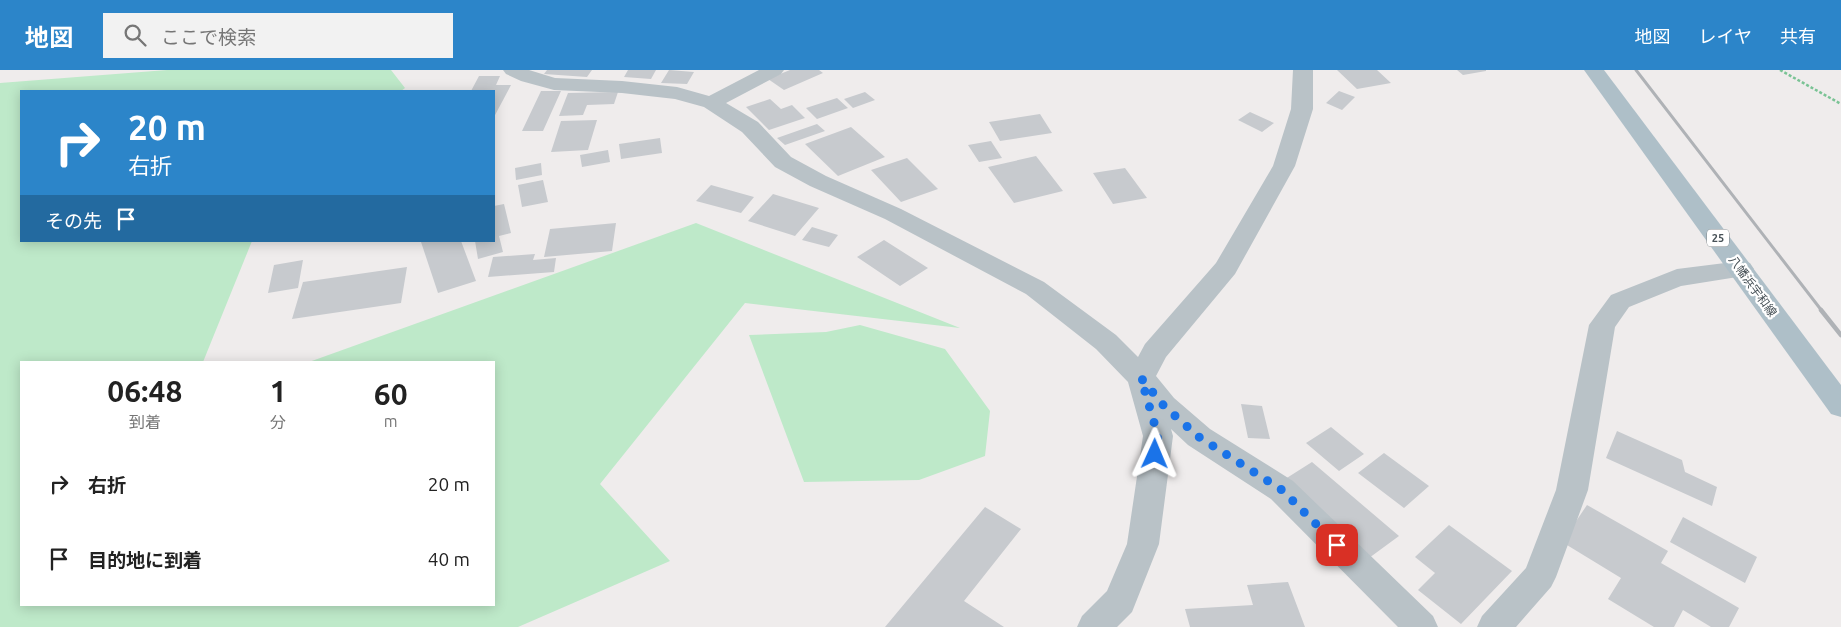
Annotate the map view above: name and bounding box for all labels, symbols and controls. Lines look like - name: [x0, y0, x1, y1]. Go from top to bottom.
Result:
- search box: [103, 13, 453, 58]
- icon: search: [121, 21, 149, 49]
- text: 地図: [25, 24, 73, 51]
- text: ここで検索: [161, 26, 256, 48]
- text: 地図: [1635, 26, 1671, 46]
- text: レイヤ: [1699, 26, 1752, 46]
- text: 共有: [1780, 26, 1816, 46]
- text: 20 m: [128, 107, 206, 147]
- icon: right: [45, 110, 110, 175]
- text: 右折: [128, 153, 172, 178]
- icon: arrive: [112, 205, 140, 233]
- text: その先: [45, 210, 102, 232]
- road number: 25: [1707, 230, 1729, 247]
- street label: 八幡浜宇和線: [1727, 253, 1779, 319]
- text: 06:48: [107, 374, 182, 408]
- text: 1: [270, 374, 287, 408]
- text: 60: [374, 377, 408, 411]
- text: m: [384, 412, 398, 430]
- text: 到着: [129, 413, 161, 431]
- text: 分: [270, 413, 286, 431]
- position arrow: [1128, 427, 1180, 479]
- icon: right: [45, 470, 73, 498]
- text: 20 m: [428, 473, 470, 495]
- text: 右折: [88, 474, 126, 496]
- pin: [1316, 524, 1358, 566]
- icon: arrive: [1323, 531, 1351, 559]
- icon: arrive: [45, 545, 73, 573]
- text: 40 m: [428, 548, 470, 570]
- text: 目的地に到着: [88, 549, 202, 571]

